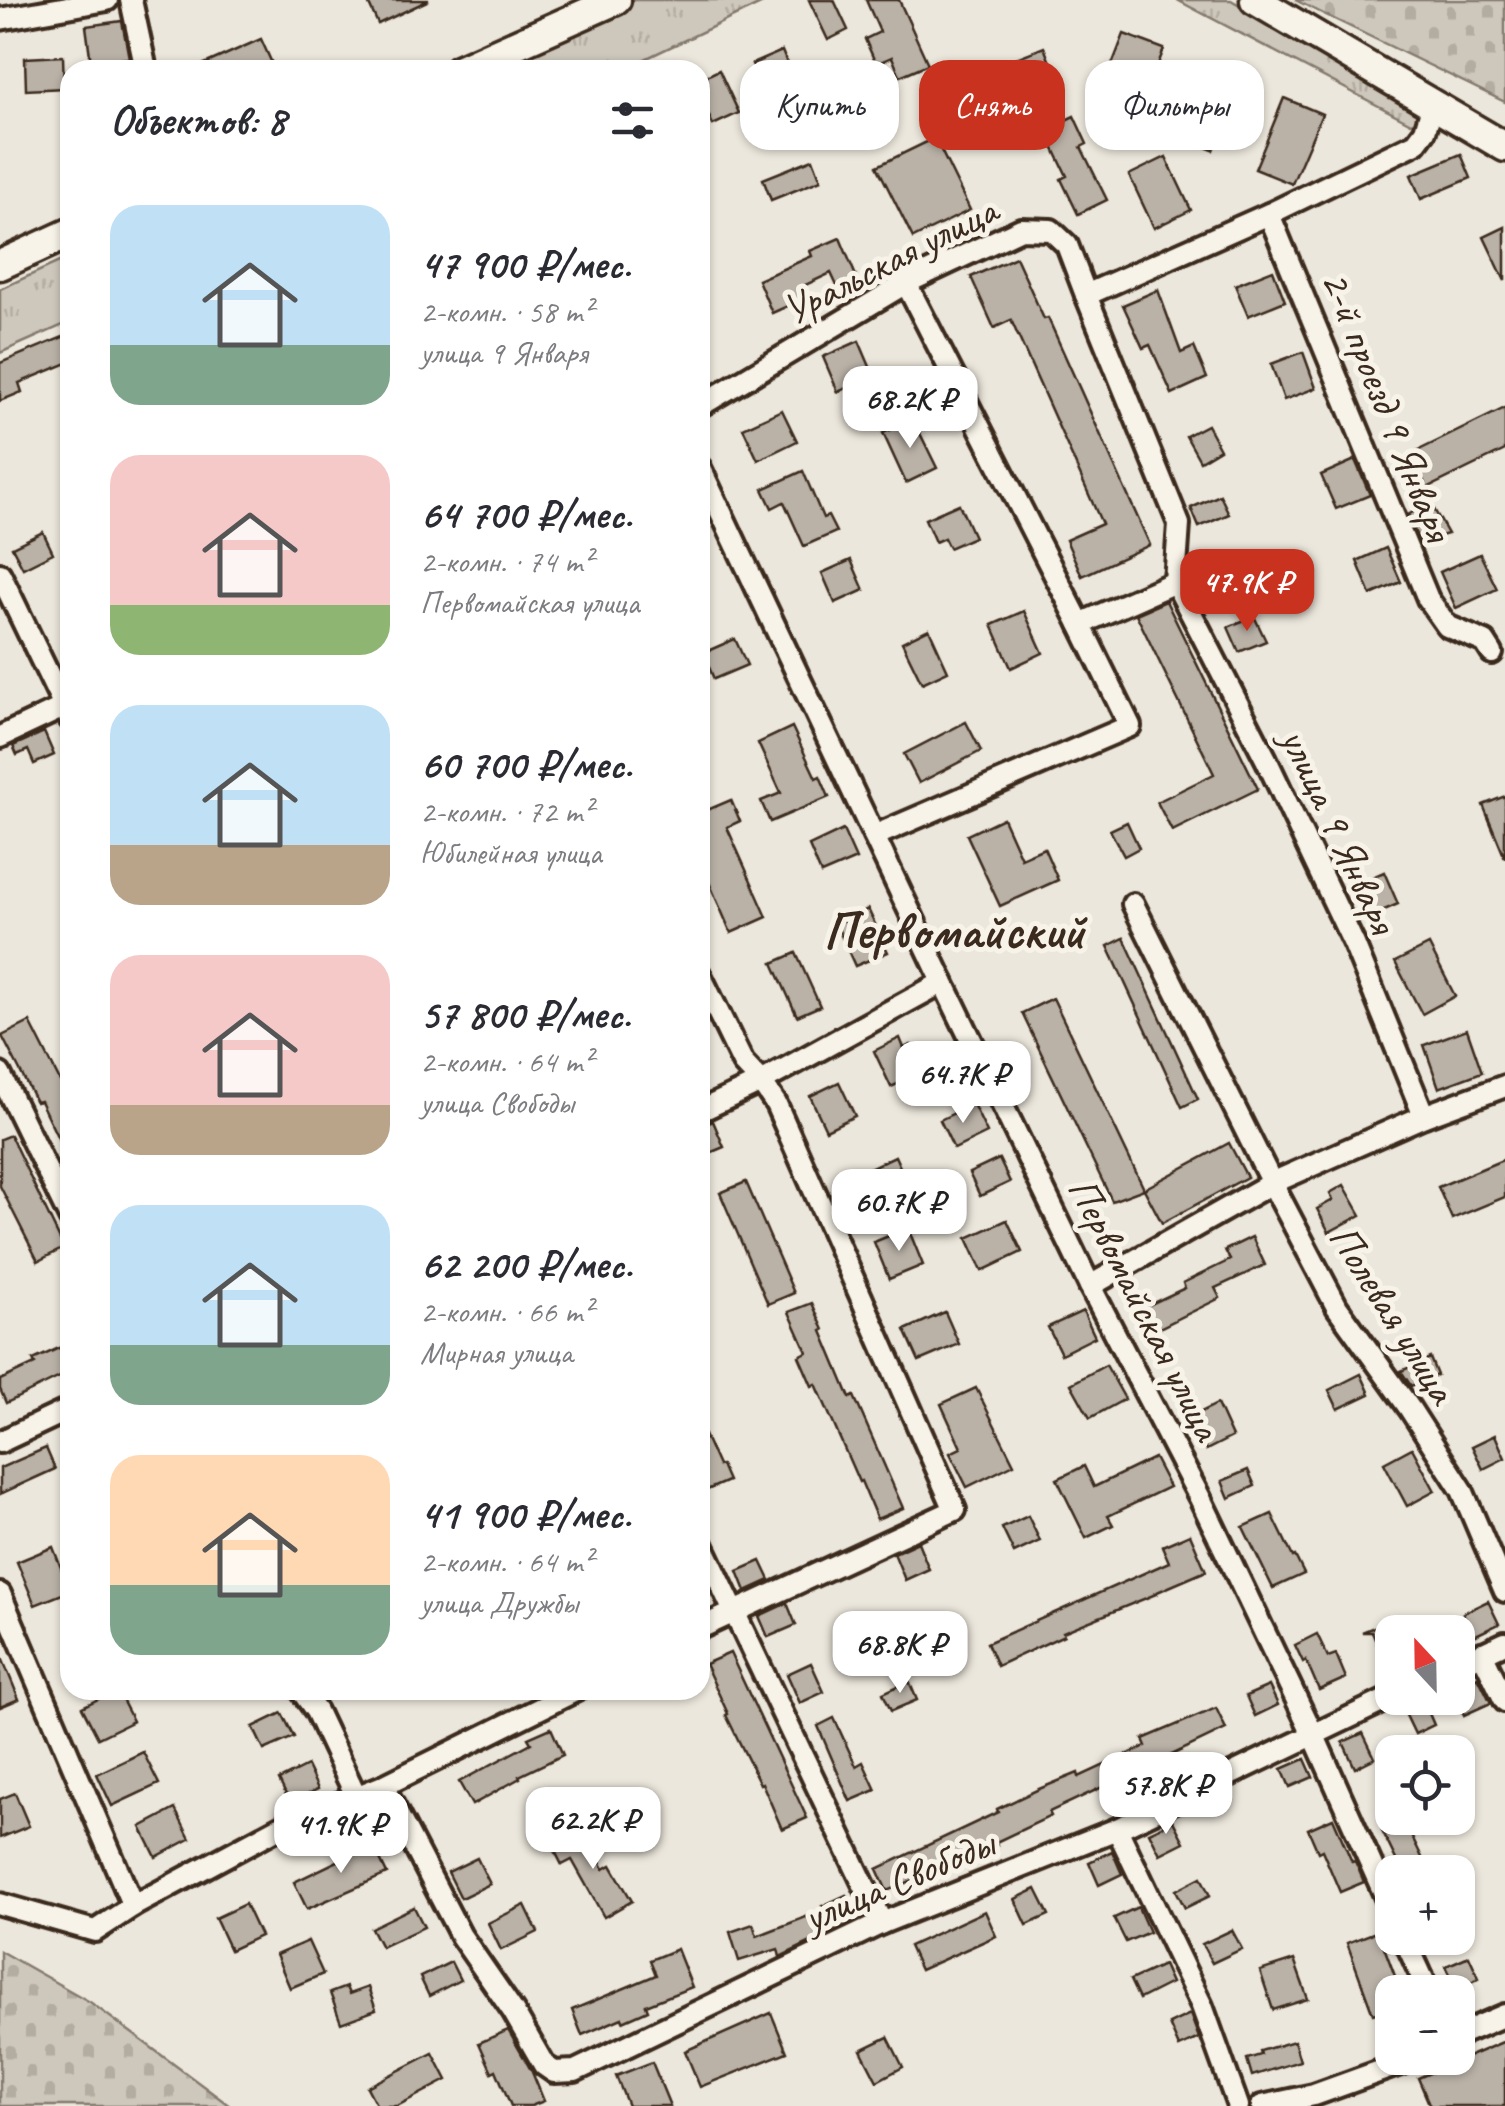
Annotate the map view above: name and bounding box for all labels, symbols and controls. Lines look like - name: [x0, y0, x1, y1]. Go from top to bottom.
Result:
- chip: Купить: [740, 60, 899, 150]
- chip: Снять: [919, 60, 1065, 150]
- chip: Фильтры: [1085, 60, 1264, 150]
- icon: filters: [605, 93, 660, 148]
- text: Объектов: 8: [110, 94, 286, 147]
- street label: Уральская улица: [774, 182, 1009, 337]
- text: 47 900 ₽/мес.: [420, 238, 631, 291]
- icon: home: [190, 245, 310, 365]
- street label: 2-й проезд 9 Января: [1308, 263, 1466, 551]
- text: 2-комн. · 58 m²: [420, 291, 592, 332]
- text: улица 9 Января: [420, 332, 587, 373]
- pin: 68.2K ₽: [818, 366, 1002, 451]
- text: 68.2K ₽: [865, 378, 955, 419]
- text: 64 700 ₽/мес.: [420, 488, 632, 541]
- icon: home: [190, 495, 310, 615]
- text: 2-комн. · 74 m²: [420, 541, 592, 582]
- pin: 47.9K ₽: [1155, 549, 1339, 634]
- text: 47.9K ₽: [1202, 561, 1292, 602]
- text: Первомайская улица: [420, 582, 639, 623]
- street label: улица 9 Января: [1267, 717, 1410, 944]
- text: 60 700 ₽/мес.: [420, 738, 632, 791]
- icon: home: [190, 745, 310, 865]
- text: 2-комн. · 72 m²: [420, 791, 592, 832]
- text: Юбилейная улица: [420, 832, 602, 873]
- district label: Первомайский: [823, 898, 1089, 964]
- text: 57 800 ₽/мес.: [420, 988, 631, 1041]
- icon: home: [190, 995, 310, 1115]
- text: 2-комн. · 64 m²: [420, 1041, 592, 1082]
- pin: 64.7K ₽: [871, 1041, 1055, 1126]
- text: 64.7K ₽: [918, 1053, 1008, 1094]
- text: улица Свободы: [420, 1082, 574, 1123]
- street label: Первомайская улица: [1056, 1168, 1235, 1452]
- pin: 60.7K ₽: [807, 1169, 991, 1254]
- text: 60.7K ₽: [854, 1181, 944, 1222]
- street label: Полевая улица: [1317, 1214, 1470, 1415]
- text: 62 200 ₽/мес.: [420, 1238, 632, 1291]
- icon: home: [190, 1245, 310, 1365]
- text: 2-комн. · 66 m²: [420, 1291, 592, 1332]
- text: Мирная улица: [420, 1332, 573, 1373]
- text: 41 900 ₽/мес.: [420, 1488, 631, 1541]
- icon: home: [190, 1495, 310, 1615]
- text: 2-комн. · 64 m²: [420, 1541, 592, 1582]
- text: улица Дружбы: [420, 1582, 578, 1623]
- pin: 68.8K ₽: [808, 1611, 992, 1696]
- north arrow: [1375, 1615, 1475, 1715]
- map controls: [1375, 1615, 1475, 2075]
- text: 68.8K ₽: [855, 1623, 945, 1664]
- button: locate: [1375, 1735, 1475, 1835]
- pin: 57.8K ₽: [1074, 1752, 1258, 1837]
- text: 57.8K ₽: [1121, 1764, 1211, 1805]
- pin: 62.2K ₽: [501, 1787, 685, 1872]
- pin: 41.9K ₽: [249, 1791, 433, 1876]
- text: 62.2K ₽: [548, 1799, 638, 1840]
- text: 41.9K ₽: [296, 1803, 386, 1844]
- street label: улица Свободы: [792, 1815, 1005, 1945]
- button: +: [1375, 1855, 1475, 1955]
- button: −: [1375, 1975, 1475, 2075]

